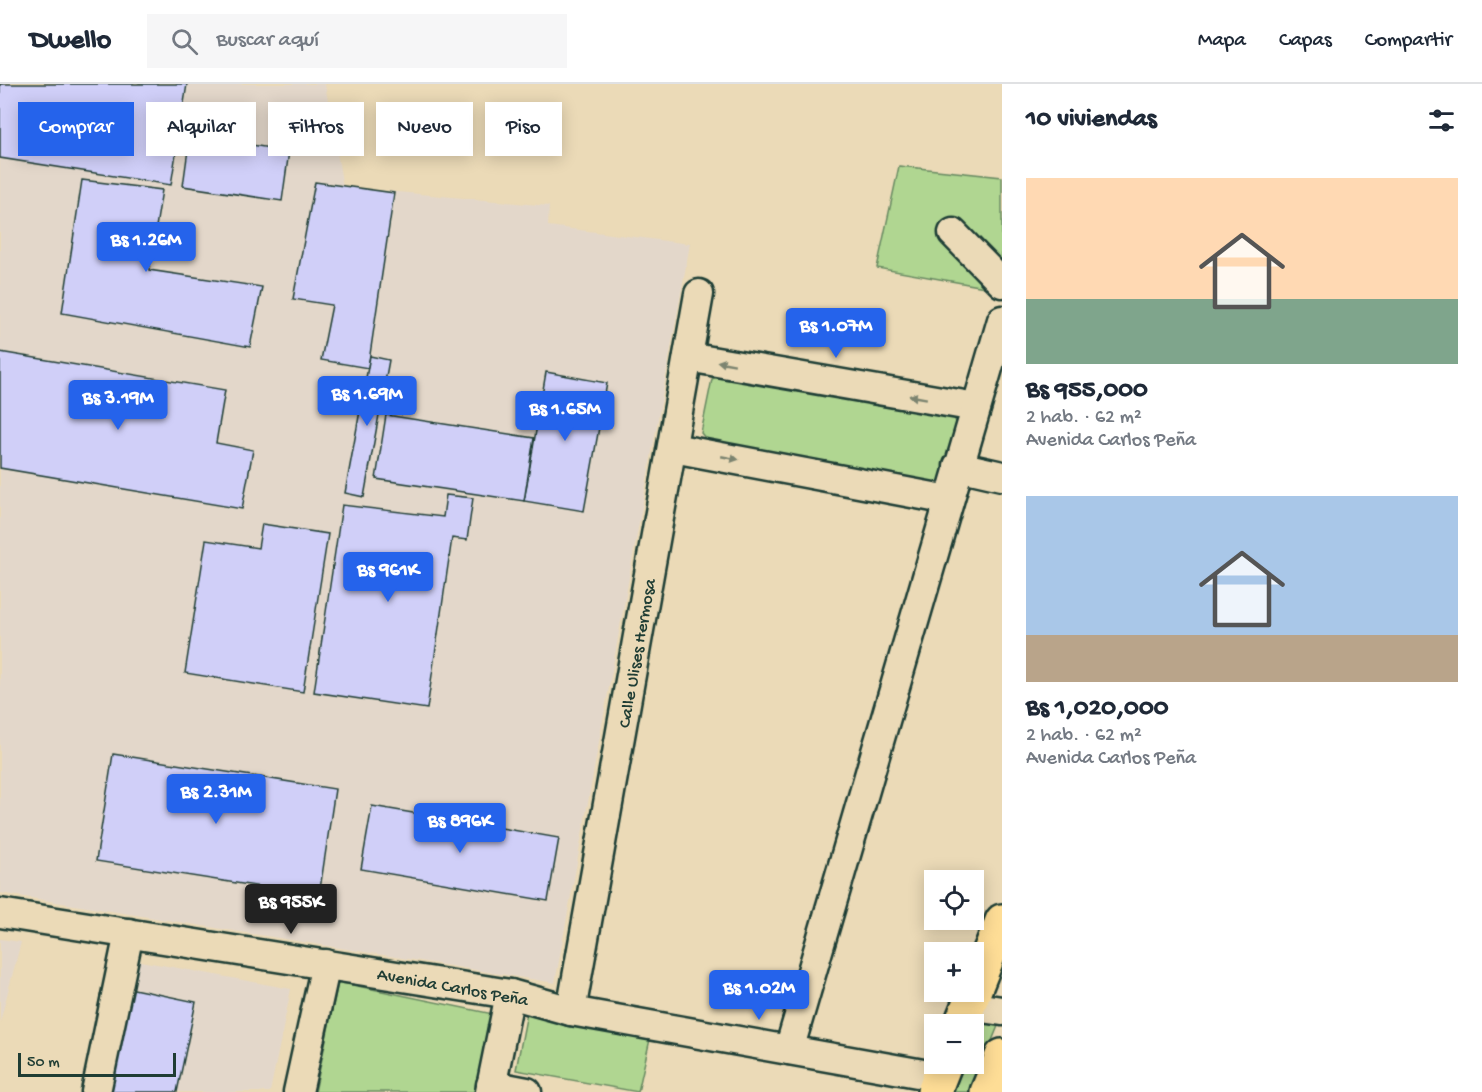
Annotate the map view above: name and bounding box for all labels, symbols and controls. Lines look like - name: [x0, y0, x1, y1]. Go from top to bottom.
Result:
- search box: [147, 14, 567, 68]
- text: Dwello: [30, 25, 111, 58]
- icon: search: [168, 25, 201, 58]
- text: Buscar aquí: [216, 28, 319, 54]
- text: Mapa: [1198, 29, 1246, 54]
- text: Capas: [1279, 29, 1332, 54]
- text: Compartir: [1365, 29, 1452, 54]
- chip: Comprar: [18, 102, 134, 156]
- chip: Alquilar: [146, 102, 256, 156]
- chip: Filtros: [268, 102, 364, 156]
- chip: Nuevo: [376, 102, 473, 156]
- chip: Piso: [485, 102, 562, 156]
- icon: filters: [1425, 104, 1458, 137]
- text: 10 viviendas: [1026, 105, 1157, 136]
- icon: home: [1188, 217, 1296, 325]
- pin: Bs 1.26M: [84, 222, 208, 273]
- text: Bs 1.26M: [111, 230, 181, 253]
- pin: Bs 1.07M: [774, 308, 898, 359]
- text: Bs 1.07M: [800, 316, 872, 339]
- one-way arrow: [716, 358, 735, 367]
- pin: Bs 1.69M: [305, 376, 429, 427]
- text: Bs 955,000: [1026, 376, 1148, 407]
- pin: Bs 3.19M: [56, 380, 180, 431]
- text: Bs 1.69M: [332, 384, 402, 407]
- text: Bs 3.19M: [83, 388, 153, 411]
- pin: Bs 1.65M: [503, 391, 627, 442]
- one-way arrow: [908, 392, 927, 401]
- text: Bs 1.65M: [529, 399, 601, 422]
- text: 2 hab. · 62 m²: [1026, 407, 1142, 430]
- text: Avenida Carlos Peña: [1026, 430, 1196, 453]
- one-way arrow: [721, 454, 740, 463]
- icon: home: [1188, 535, 1296, 643]
- pin: Bs 961K: [333, 552, 443, 603]
- text: Bs 961K: [357, 560, 419, 583]
- street label: Calle Ulises Hermosa: [615, 576, 662, 730]
- text: Bs 1,020,000: [1026, 694, 1168, 725]
- text: 2 hab. · 62 m²: [1026, 725, 1142, 748]
- text: Avenida Carlos Peña: [1026, 748, 1196, 771]
- pin: Bs 2.31M: [154, 774, 278, 825]
- text: Bs 2.31M: [181, 782, 251, 805]
- pin: Bs 896K: [405, 803, 515, 854]
- text: Bs 896K: [428, 811, 492, 834]
- map controls: [924, 870, 984, 1074]
- button: locate: [924, 870, 984, 930]
- pin: Bs 955K: [236, 884, 346, 935]
- text: Bs 955K: [259, 892, 323, 915]
- button: +: [924, 942, 984, 1002]
- street label: Avenida Carlos Peña: [375, 965, 531, 1012]
- pin: Bs 1.02M: [697, 970, 821, 1021]
- text: Bs 1.02M: [723, 978, 795, 1001]
- button: −: [924, 1014, 984, 1074]
- scale bar: [18, 1050, 176, 1078]
- text: 50 m: [27, 1054, 60, 1073]

